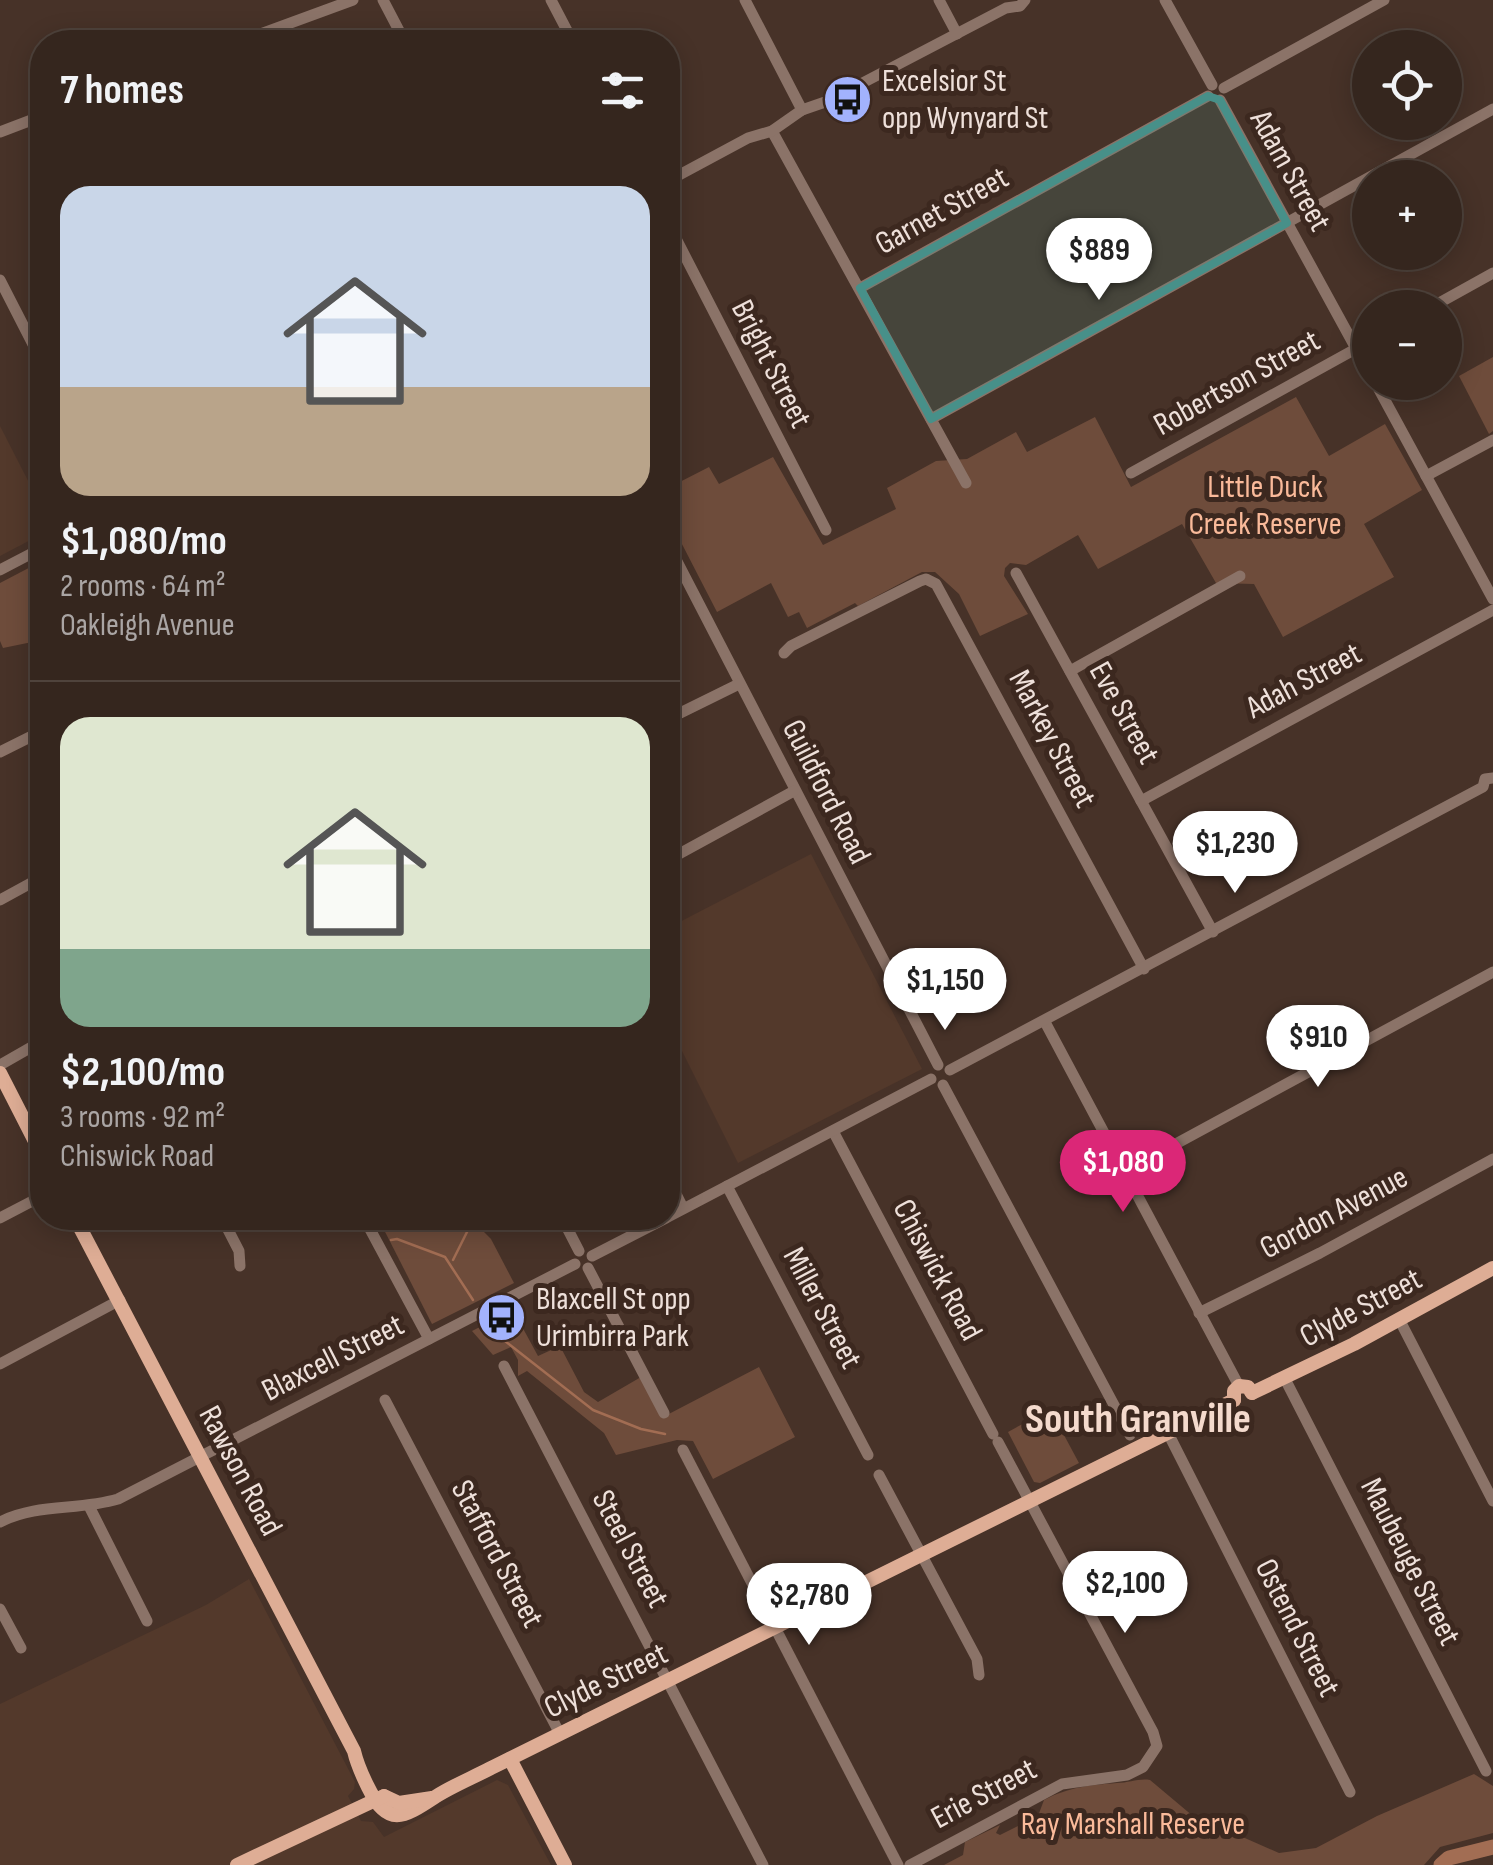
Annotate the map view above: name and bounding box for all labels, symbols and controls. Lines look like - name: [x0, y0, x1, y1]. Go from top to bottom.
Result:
- map controls: [1352, 30, 1462, 400]
- button: locate: [1352, 30, 1462, 140]
- place label: Excelsior St opp Wynyard St: [882, 62, 1048, 138]
- icon: filters: [595, 63, 650, 118]
- text: 7 homes: [60, 65, 184, 116]
- bus stop icon: Excelsior St opp Wynyard St: [821, 73, 873, 125]
- street label: Adam Street: [1240, 103, 1339, 238]
- street label: Garnet Street: [869, 159, 1015, 263]
- button: +: [1352, 160, 1462, 270]
- pin: $889: [1040, 218, 1158, 303]
- text: $889: [1068, 231, 1130, 270]
- icon: home: [265, 251, 445, 431]
- button: −: [1352, 290, 1462, 400]
- street label: Bright Street: [722, 293, 820, 435]
- street label: Robertson Street: [1147, 321, 1327, 445]
- park label: Little Duck Creek Reserve: [1188, 468, 1342, 544]
- text: $1,080/mo: [60, 516, 227, 567]
- text: 2 rooms · 64 m²: [60, 567, 226, 606]
- text: Oakleigh Avenue: [60, 606, 235, 645]
- street label: Adah Street: [1239, 634, 1368, 728]
- street label: Eve Street: [1080, 655, 1168, 771]
- street label: Markey Street: [1000, 664, 1104, 814]
- street label: Guildford Road: [773, 713, 879, 871]
- icon: home: [265, 782, 445, 962]
- pin: $1,230: [1154, 811, 1316, 896]
- text: $1,230: [1195, 824, 1275, 863]
- pin: $1,150: [864, 948, 1026, 1033]
- text: $1,150: [905, 961, 985, 1000]
- pin: $910: [1259, 1005, 1377, 1090]
- text: $910: [1288, 1018, 1348, 1057]
- text: $2,100/mo: [60, 1047, 225, 1098]
- text: 3 rooms · 92 m²: [60, 1098, 225, 1137]
- pin: $1,080: [1042, 1130, 1204, 1215]
- text: Chiswick Road: [60, 1137, 214, 1176]
- text: $1,080: [1082, 1143, 1164, 1182]
- street label: Gordon Avenue: [1253, 1158, 1415, 1268]
- street label: Chiswick Road: [884, 1193, 990, 1347]
- street label: Miller Street: [774, 1241, 870, 1375]
- street label: Clyde Street: [1293, 1260, 1429, 1356]
- place label: Blaxcell St opp Urimbirra Park: [536, 1280, 691, 1356]
- bus stop icon: Blaxcell St opp Urimbirra Park: [475, 1291, 527, 1343]
- street label: Blaxcell Street: [256, 1306, 410, 1410]
- district label: South Granville: [1025, 1394, 1251, 1445]
- street label: Rawson Road: [190, 1399, 290, 1543]
- street label: Maubeuge Street: [1351, 1472, 1469, 1652]
- street label: Stafford Street: [442, 1474, 552, 1634]
- street label: Steel Street: [583, 1484, 677, 1614]
- pin: $2,100: [1044, 1551, 1206, 1636]
- street label: Ostend Street: [1246, 1553, 1348, 1703]
- pin: $2,780: [728, 1563, 890, 1648]
- text: $2,100: [1085, 1564, 1165, 1603]
- text: $2,780: [769, 1576, 849, 1615]
- street label: Clyde Street: [538, 1634, 674, 1728]
- street label: Erie Street: [925, 1750, 1043, 1838]
- park label: Ray Marshall Reserve: [1021, 1805, 1245, 1844]

